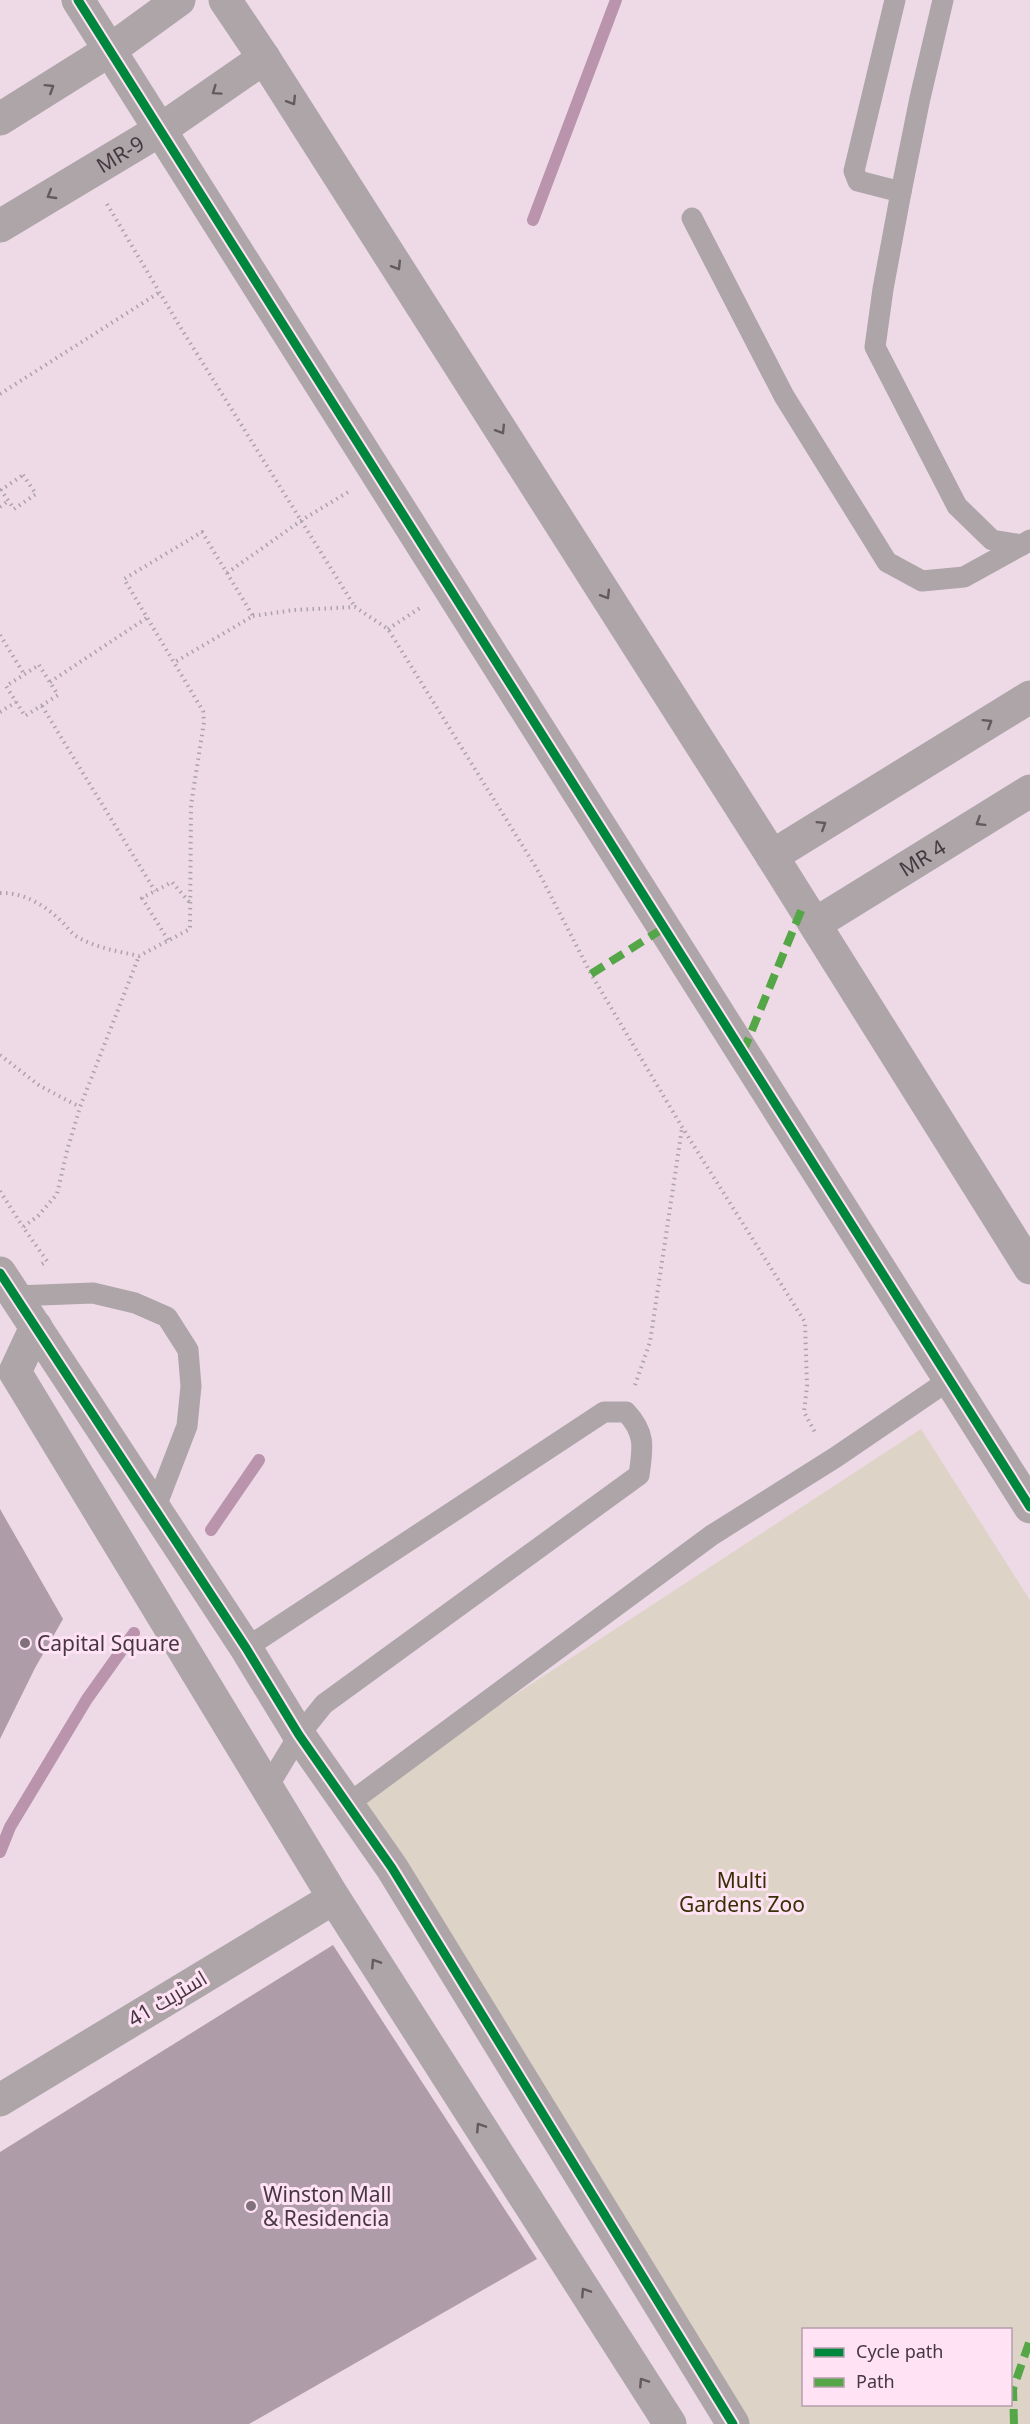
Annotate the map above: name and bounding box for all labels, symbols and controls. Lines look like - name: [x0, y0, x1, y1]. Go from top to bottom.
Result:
- one-way arrow: [43, 84, 54, 95]
- one-way arrow: [212, 84, 223, 95]
- one-way arrow: [285, 94, 296, 105]
- street label: MR-9: [91, 129, 149, 179]
- one-way arrow: [47, 188, 57, 199]
- one-way arrow: [389, 260, 401, 270]
- one-way arrow: [494, 424, 506, 434]
- one-way arrow: [599, 588, 610, 599]
- one-way arrow: [982, 718, 992, 730]
- one-way arrow: [976, 814, 986, 826]
- one-way arrow: [816, 821, 826, 833]
- street label: MR 4: [894, 833, 951, 883]
- place label: Capital Square: [37, 1629, 180, 1657]
- marker: Capital Square: [18, 1636, 32, 1650]
- park label: Multi Gardens Zoo: [679, 1866, 805, 1918]
- one-way arrow: [371, 1959, 382, 1970]
- street label: اسٹریٹ 41: [122, 1963, 212, 2033]
- one-way arrow: [476, 2123, 487, 2134]
- place label: Winston Mall & Residencia: [263, 2180, 391, 2232]
- marker: Winston Mall & Residencia: [244, 2199, 258, 2213]
- one-way arrow: [581, 2287, 592, 2298]
- legend: [802, 2328, 1012, 2406]
- text: Cycle path: [856, 2339, 943, 2363]
- text: Path: [856, 2369, 895, 2393]
- one-way arrow: [640, 2378, 651, 2389]

